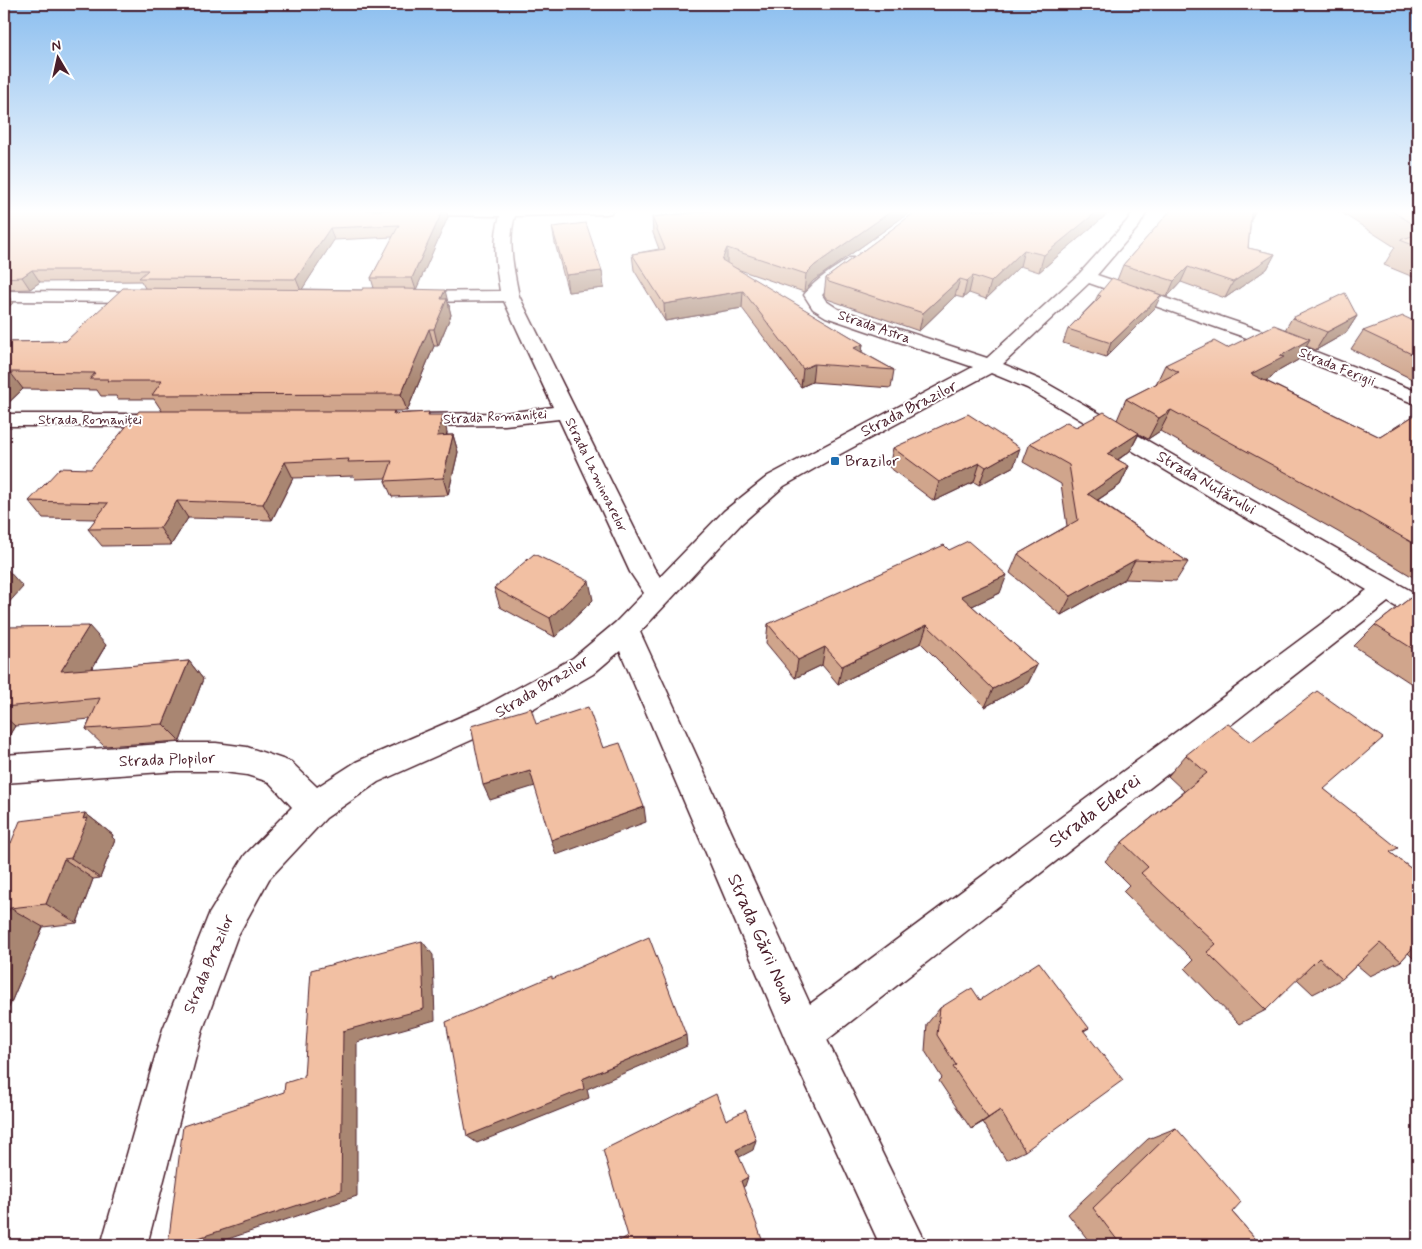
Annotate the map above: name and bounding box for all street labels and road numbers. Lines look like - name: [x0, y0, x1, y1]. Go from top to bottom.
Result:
- street label: Strada Astra: [835, 306, 913, 348]
- street label: Strada Ferigii: [1296, 344, 1378, 390]
- street label: Strada Brazilor: [857, 375, 961, 442]
- street label: Strada Romaniței: [443, 405, 548, 429]
- street label: Strada Romaniței: [38, 411, 142, 429]
- street label: Strada Laminoarelor: [560, 415, 632, 535]
- street label: Strada Nufărului: [1153, 446, 1260, 520]
- street label: Strada Brazilor: [491, 650, 593, 723]
- street label: Strada Plopilor: [118, 748, 216, 772]
- street label: Strada Ederei: [1044, 768, 1146, 854]
- street label: Strada Gării Noua: [721, 870, 801, 1008]
- street label: Strada Brazilor: [179, 911, 240, 1017]

